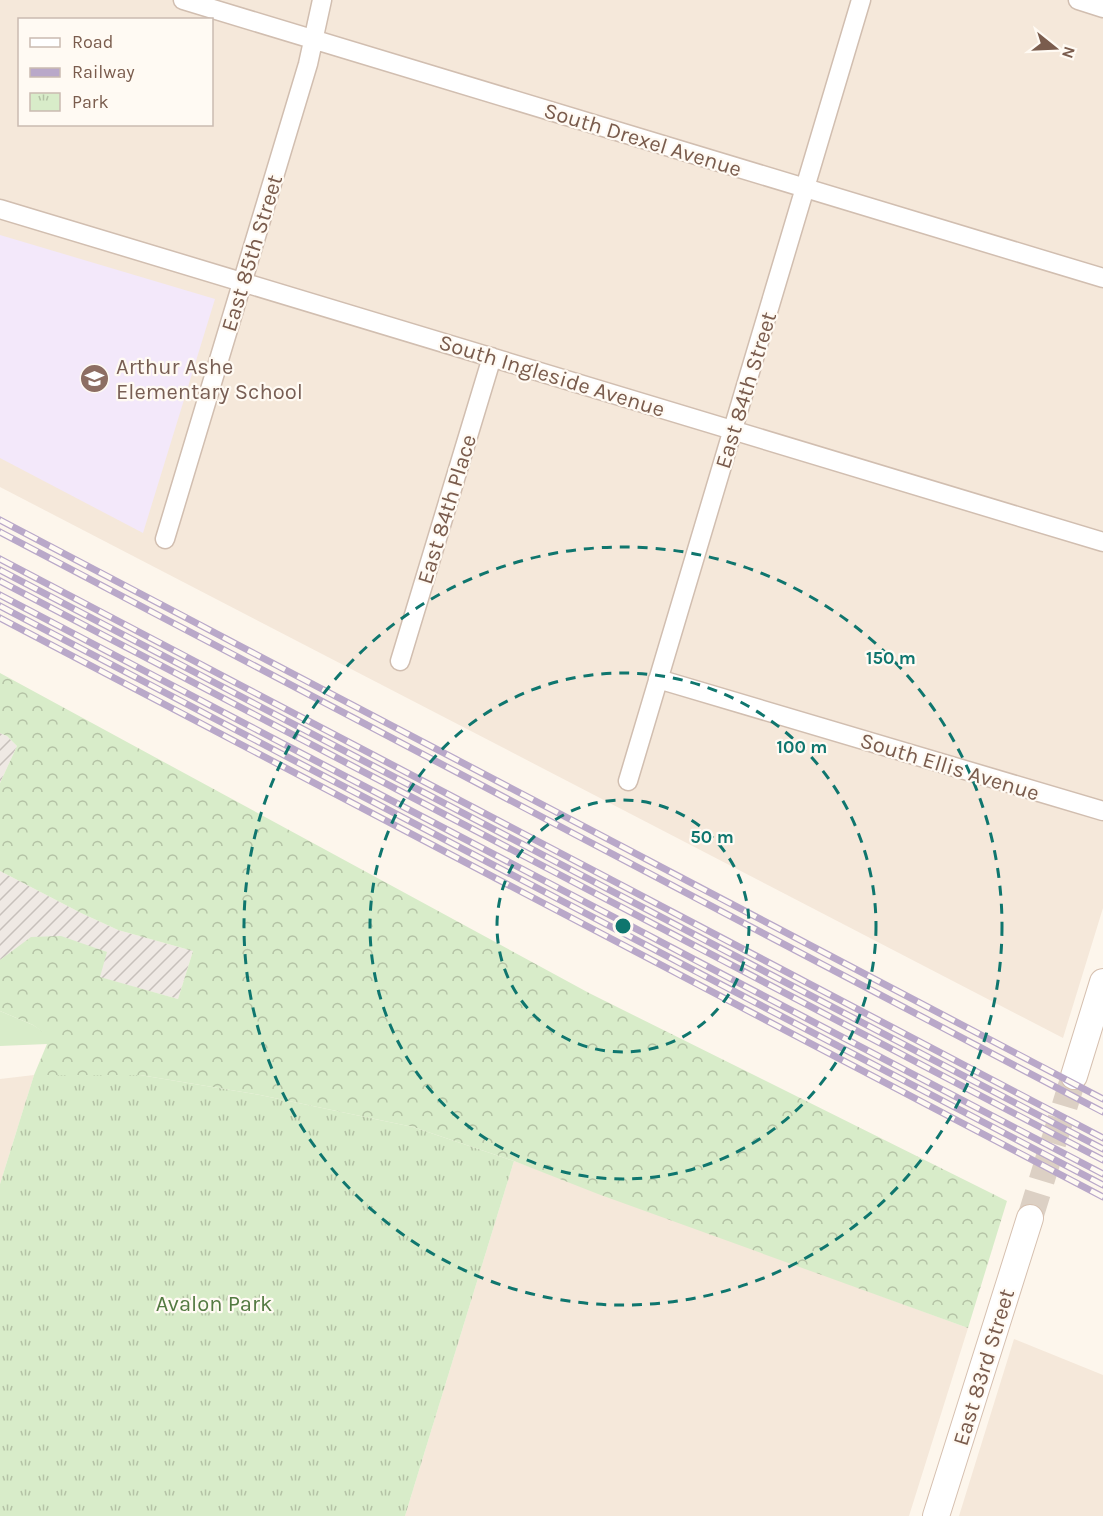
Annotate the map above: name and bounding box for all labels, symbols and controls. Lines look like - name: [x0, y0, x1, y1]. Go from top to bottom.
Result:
- legend: [18, 18, 213, 126]
- north arrow: [1025, 18, 1085, 78]
- text: Road: [72, 31, 113, 53]
- text: N: [1058, 44, 1080, 61]
- text: Railway: [72, 61, 135, 83]
- text: Park: [72, 91, 109, 113]
- street label: South Drexel Avenue: [541, 97, 745, 182]
- street label: East 85th Street: [216, 172, 288, 335]
- street label: East 84th Street: [710, 309, 782, 472]
- street label: South Ingleside Avenue: [436, 329, 668, 423]
- place label: Arthur Ashe Elementary School: [116, 354, 303, 405]
- school or university icon: Arthur Ashe Elementary School: [79, 363, 111, 395]
- street label: East 84th Place: [412, 431, 482, 587]
- text: 150 m: [866, 647, 916, 669]
- street label: South Ellis Avenue: [857, 727, 1042, 807]
- text: 100 m: [777, 736, 827, 758]
- text: 50 m: [690, 826, 734, 848]
- centre of rings: [613, 916, 633, 936]
- street label: East 83rd Street: [948, 1286, 1020, 1449]
- park label: Avalon Park: [156, 1291, 272, 1317]

